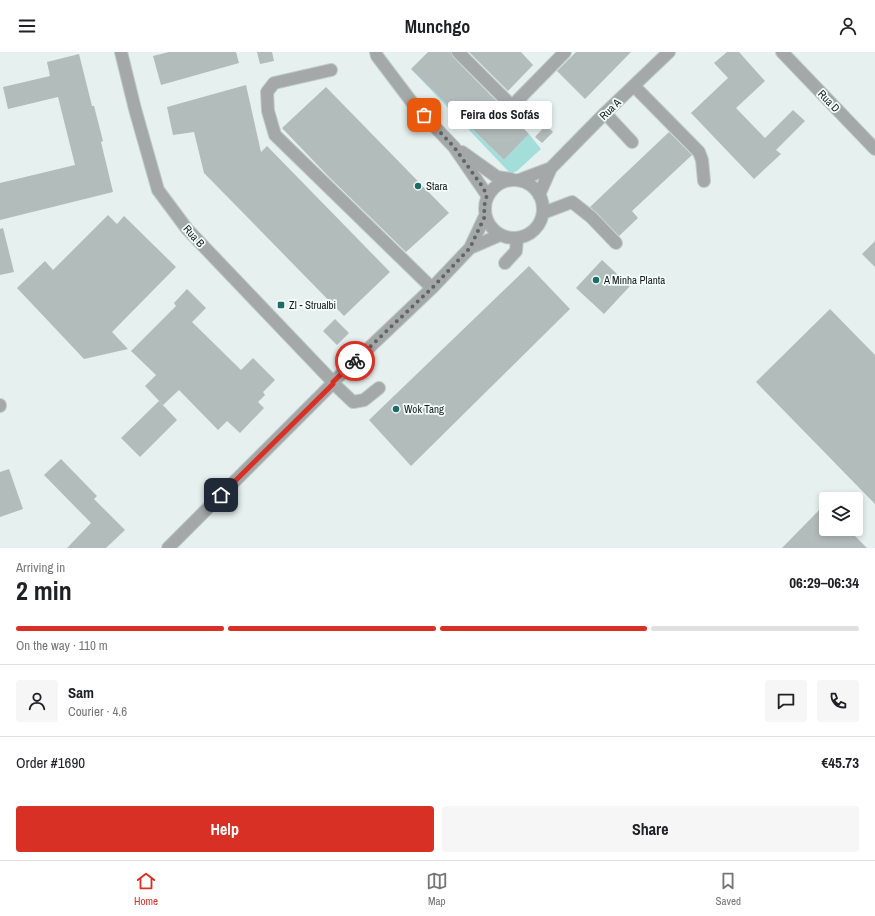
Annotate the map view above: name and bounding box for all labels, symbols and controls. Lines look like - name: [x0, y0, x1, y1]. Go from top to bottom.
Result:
- text: Munchgo: [405, 14, 470, 39]
- icon: menu: [16, 15, 38, 37]
- icon: person: [837, 15, 859, 37]
- street label: Rua D: [815, 87, 843, 115]
- street label: Rua A: [596, 95, 624, 123]
- pin: [407, 98, 441, 132]
- callout: Feira dos Sofás: [448, 101, 552, 129]
- icon: bag: [413, 104, 435, 126]
- text: Feira dos Sofás: [461, 106, 539, 123]
- place label: Stara: [426, 179, 448, 193]
- marker: Stara: [413, 181, 423, 191]
- street label: Rua B: [180, 222, 208, 250]
- place label: A Minha Planta: [603, 273, 665, 287]
- marker: A Minha Planta: [591, 275, 601, 285]
- place label: ZI - Strualbi: [289, 298, 336, 312]
- marker: ZI - Strualbi: [276, 300, 286, 310]
- courier: [335, 341, 375, 381]
- icon: bike: [344, 350, 366, 372]
- place label: Wok Tang: [404, 402, 444, 416]
- marker: Wok Tang: [391, 404, 401, 414]
- pin: [204, 478, 238, 512]
- icon: home: [210, 484, 232, 506]
- map controls: [819, 492, 863, 536]
- button: layers: [819, 492, 863, 536]
- text: Arriving in: [16, 559, 65, 576]
- text: 06:29–06:34: [789, 572, 859, 593]
- text: 2 min: [16, 573, 72, 608]
- text: On the way · 110 m: [16, 637, 108, 654]
- button: person: [16, 680, 58, 722]
- button: chat: [765, 680, 807, 722]
- button: phone: [817, 680, 859, 722]
- text: Sam: [68, 682, 94, 703]
- text: Courier · 4.6: [68, 703, 127, 720]
- text: Order #1690: [16, 752, 85, 773]
- text: €45.73: [821, 752, 859, 773]
- button: Help: [16, 806, 434, 852]
- button: Share: [442, 806, 859, 852]
- tab: Home: [134, 870, 158, 908]
- tab: Map: [426, 870, 448, 908]
- tab: Saved: [716, 870, 741, 908]

